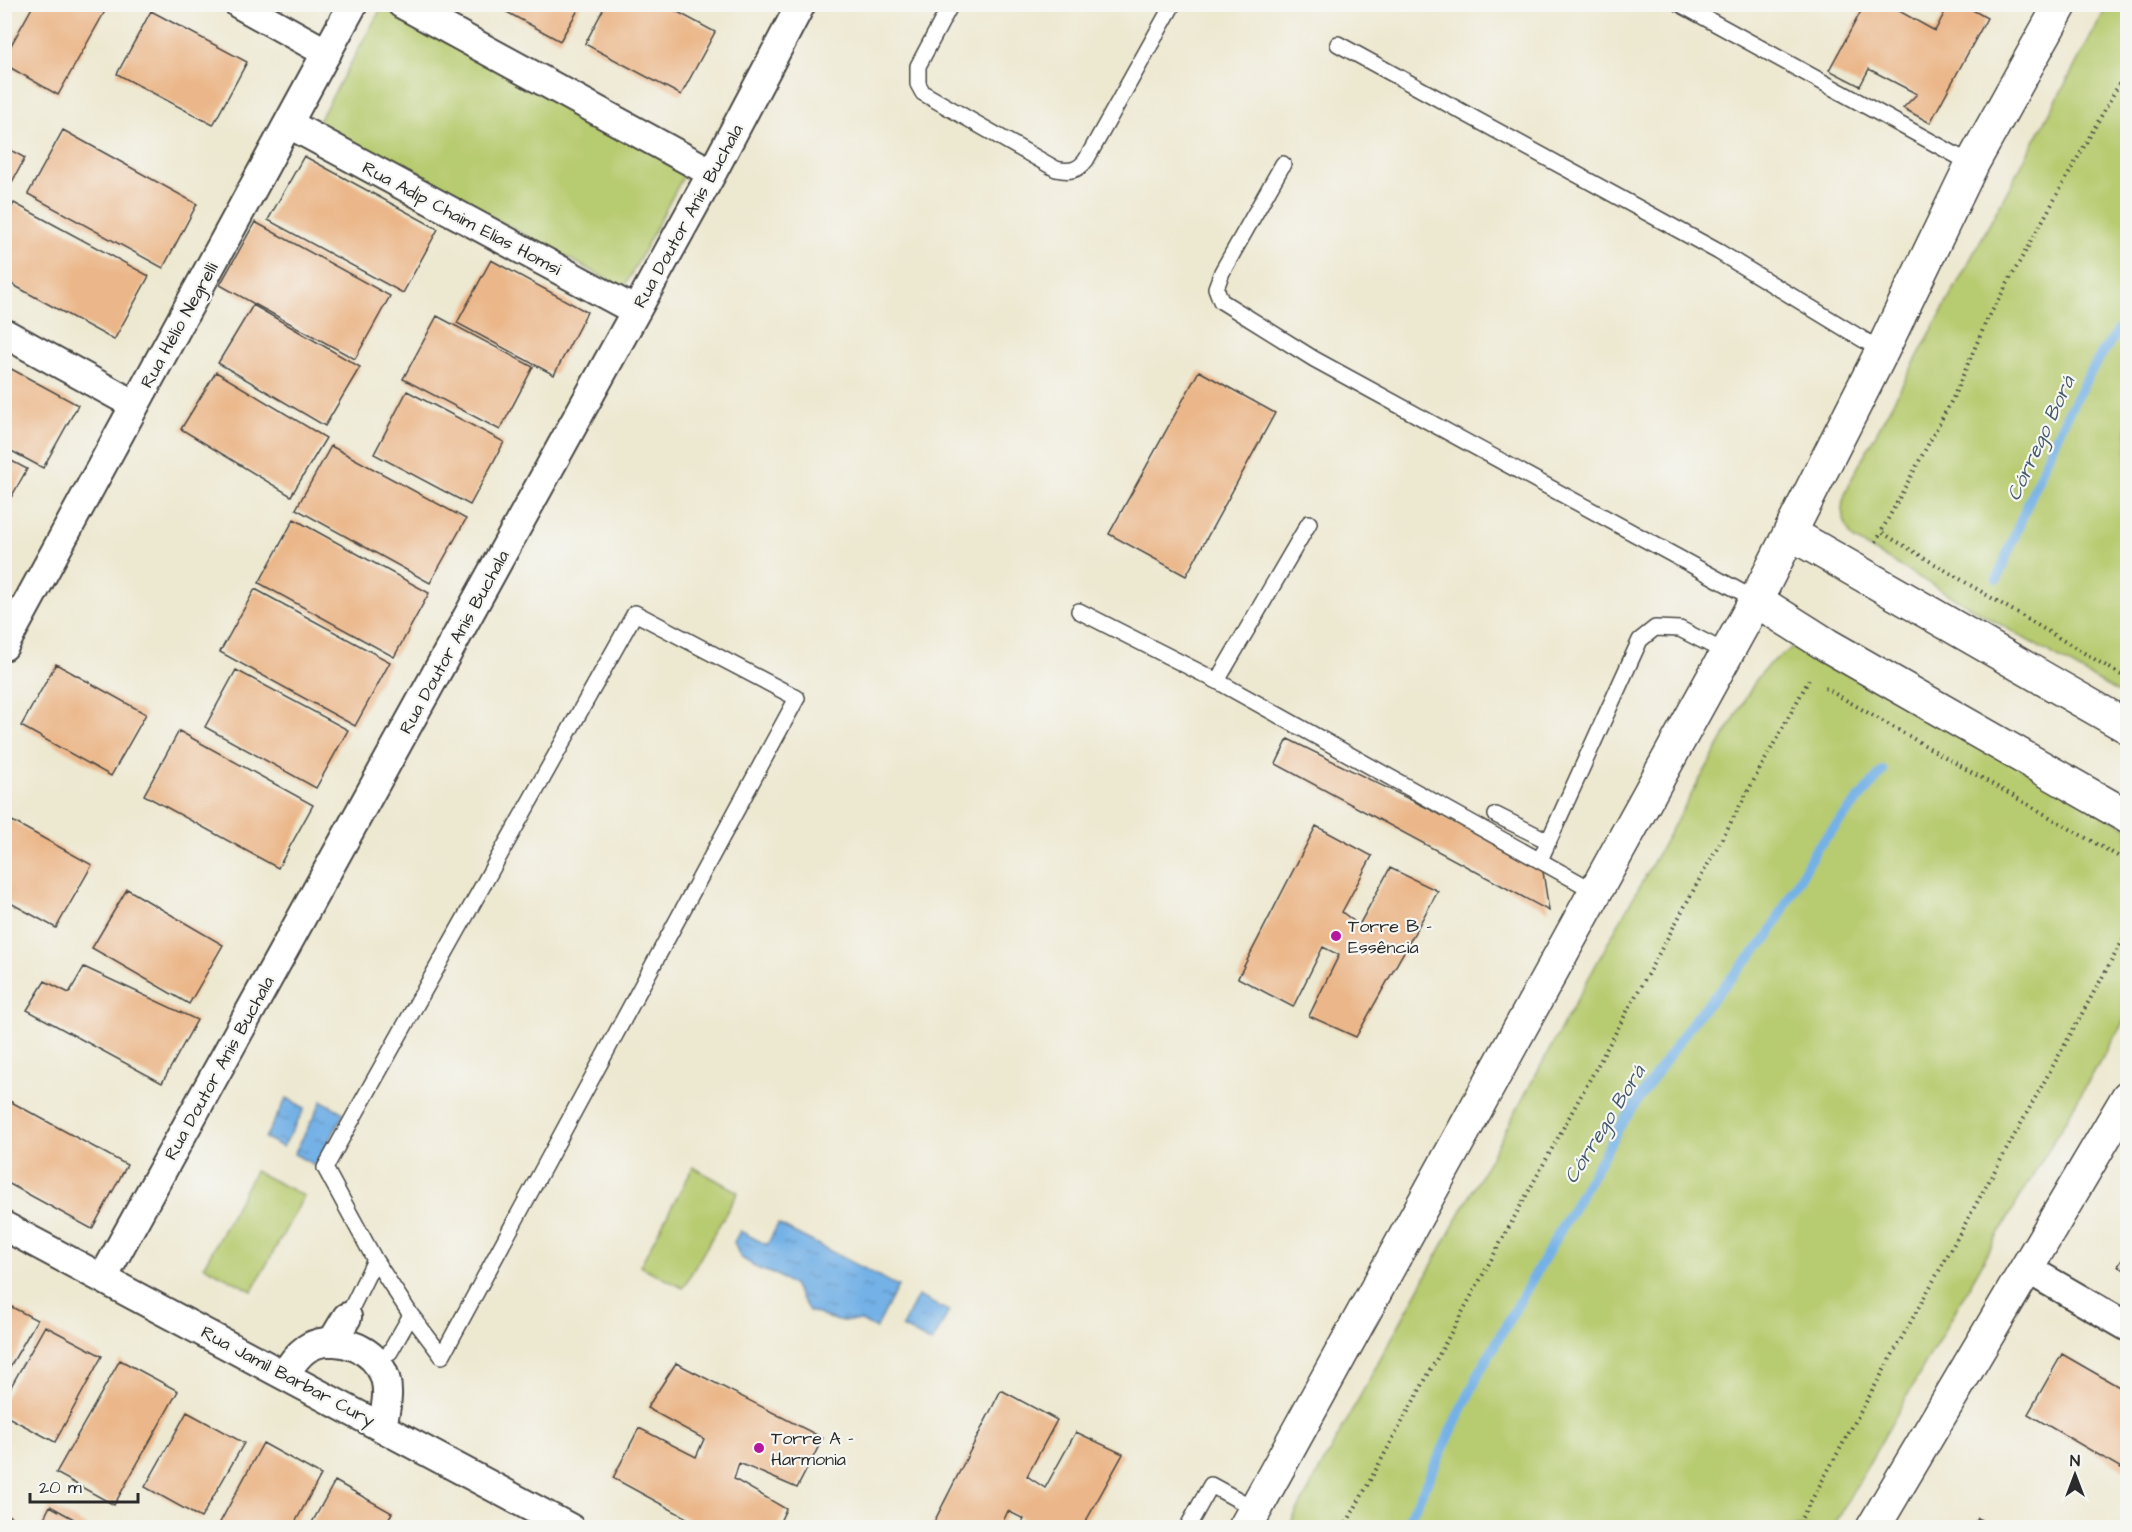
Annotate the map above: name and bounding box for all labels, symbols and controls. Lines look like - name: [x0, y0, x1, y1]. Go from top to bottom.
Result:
- street label: Rua Doutor Anis Buchala: [627, 120, 749, 313]
- street label: Rua Adip Chaim Elias Homsi: [358, 155, 566, 282]
- street label: Rua Hélio Negrelli: [135, 258, 225, 393]
- water label: Córrego Borá: [2000, 371, 2083, 506]
- street label: Rua Doutor Anis Buchala: [393, 546, 515, 739]
- place label: Torre B - Essência: [1348, 914, 1432, 960]
- marker: Torre B - Essência: [1329, 929, 1343, 943]
- street label: Rua Doutor Anis Buchala: [158, 972, 280, 1165]
- water label: Córrego Borá: [1557, 1059, 1654, 1190]
- street label: Rua Jamil Barbar Cury: [196, 1320, 379, 1434]
- place label: Torre A - Harmonia: [771, 1426, 854, 1472]
- marker: Torre A - Harmonia: [752, 1441, 766, 1455]
- north arrow: [2045, 1445, 2105, 1505]
- text: N: [2070, 1450, 2080, 1472]
- scale bar: [30, 1466, 138, 1504]
- text: 20 m: [39, 1475, 82, 1500]

